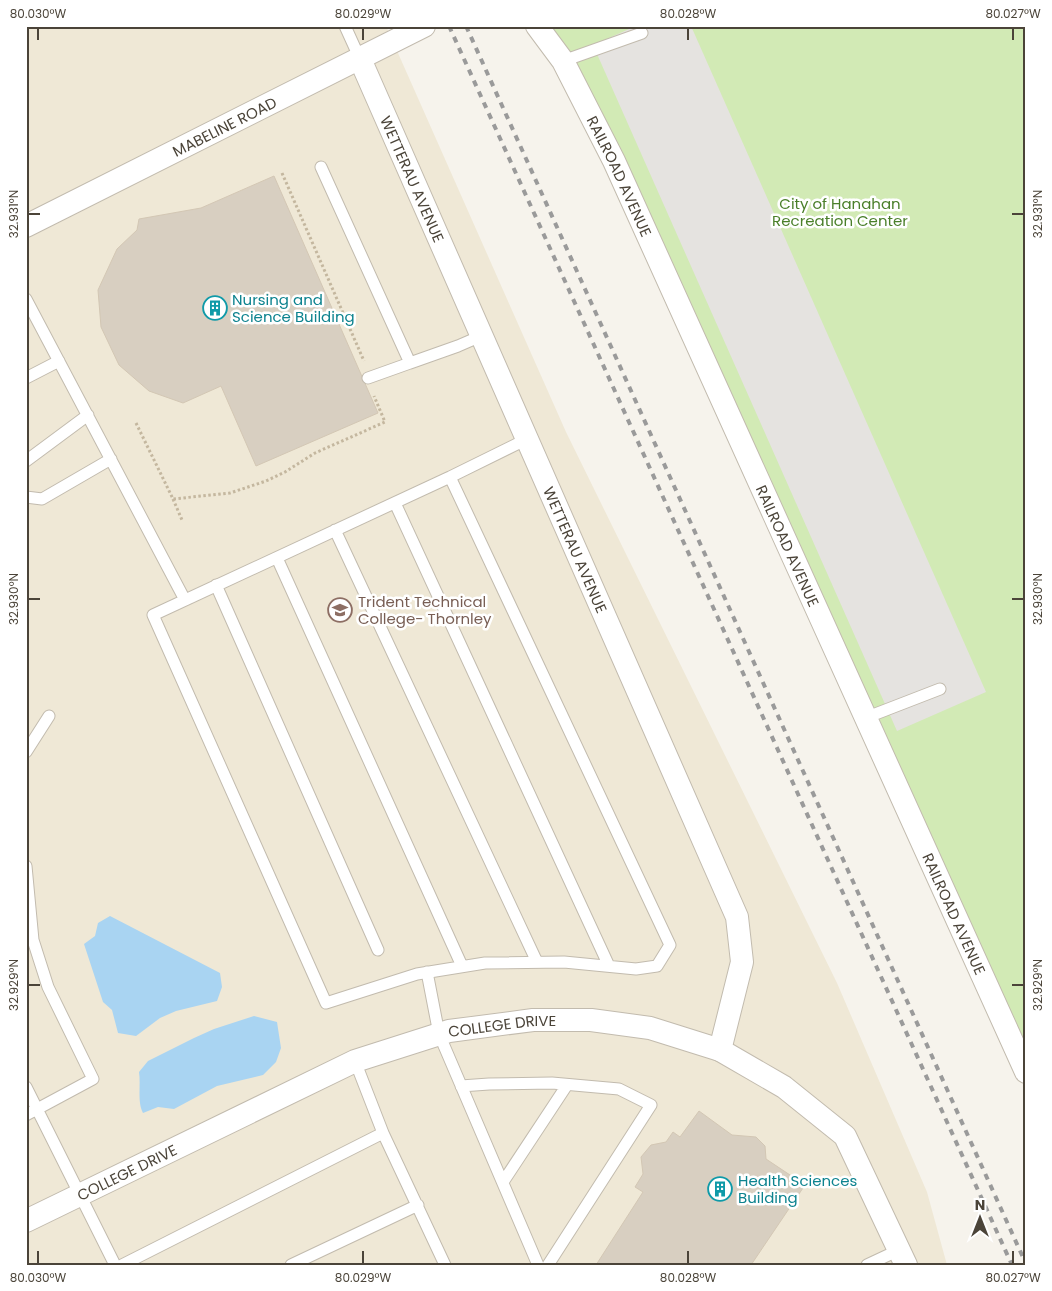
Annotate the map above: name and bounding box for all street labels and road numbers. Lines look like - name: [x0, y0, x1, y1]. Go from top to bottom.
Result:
- street label: MABELINE ROAD: [169, 91, 280, 161]
- street label: WETTERAU AVENUE: [376, 112, 450, 245]
- street label: RAILROAD AVENUE: [582, 112, 657, 240]
- street label: RAILROAD AVENUE: [751, 481, 825, 610]
- street label: WETTERAU AVENUE: [539, 483, 613, 616]
- street label: RAILROAD AVENUE: [918, 850, 991, 978]
- street label: COLLEGE DRIVE: [447, 1009, 556, 1042]
- street label: COLLEGE DRIVE: [73, 1139, 180, 1205]

